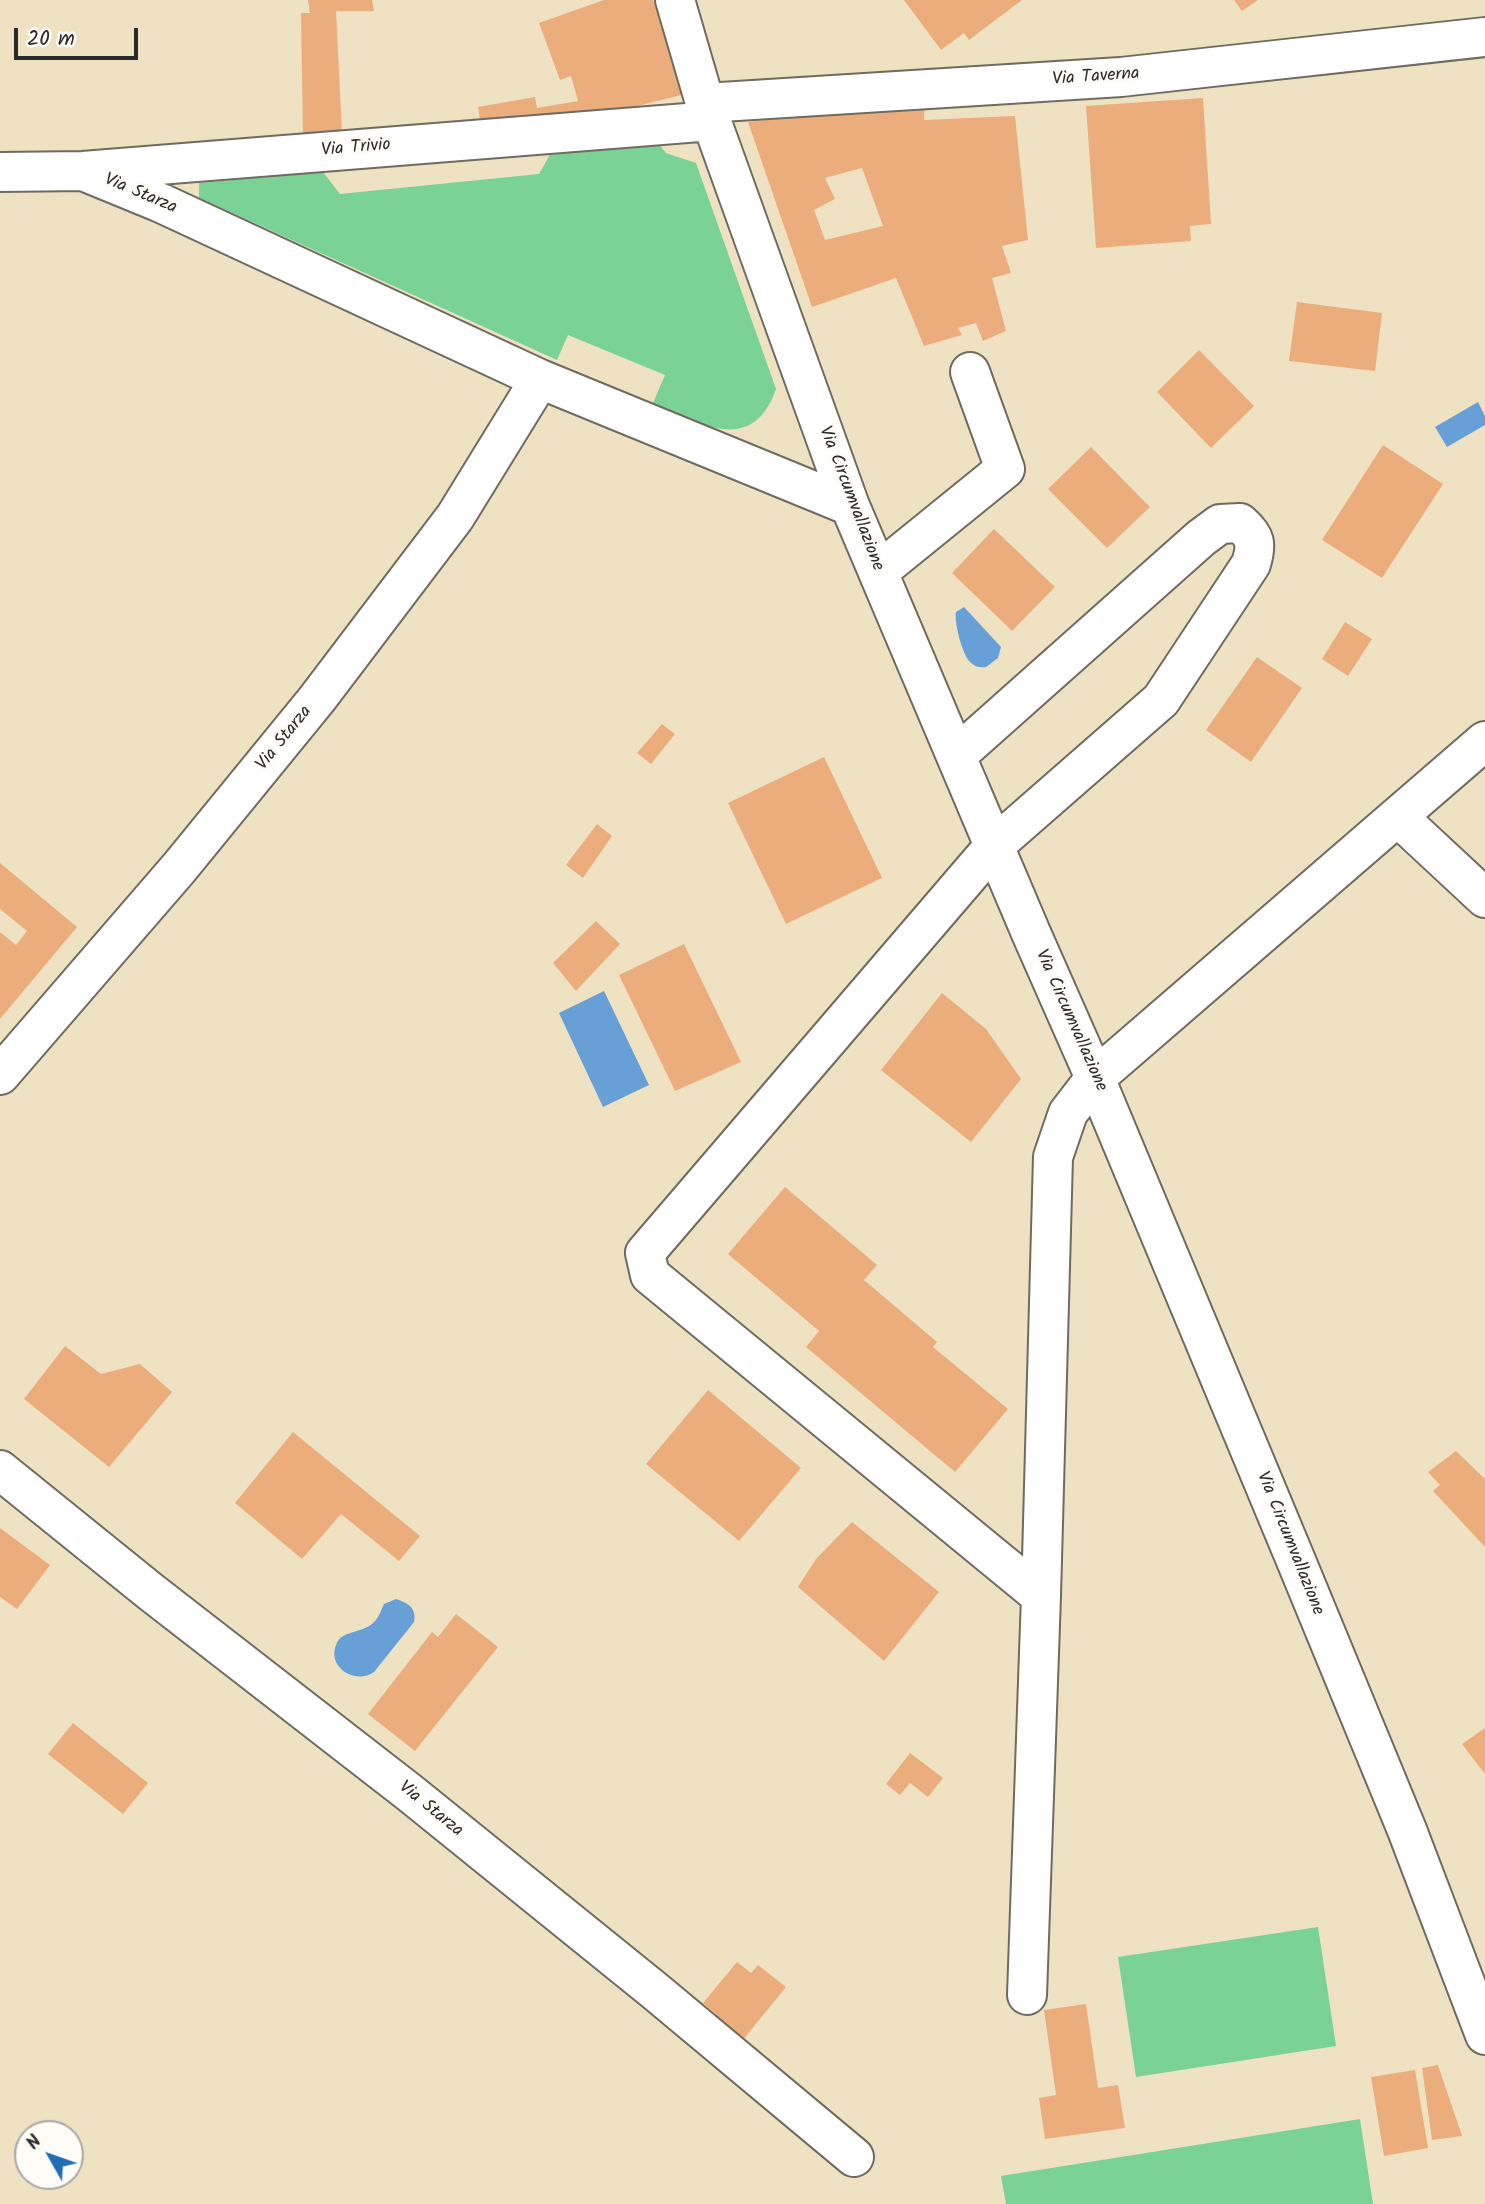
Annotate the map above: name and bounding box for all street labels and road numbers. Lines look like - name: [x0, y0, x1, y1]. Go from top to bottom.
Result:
- street label: Via Taverna: [1052, 64, 1140, 92]
- street label: Via Trivio: [320, 135, 392, 163]
- street label: Via Starza: [100, 170, 180, 220]
- street label: Via Circumvallazione: [813, 424, 887, 574]
- street label: Via Starza: [252, 702, 318, 776]
- street label: Via Circumvallazione: [1029, 947, 1111, 1095]
- street label: Via Circumvallazione: [1250, 1469, 1328, 1619]
- street label: Via Starza: [393, 1777, 467, 1843]

